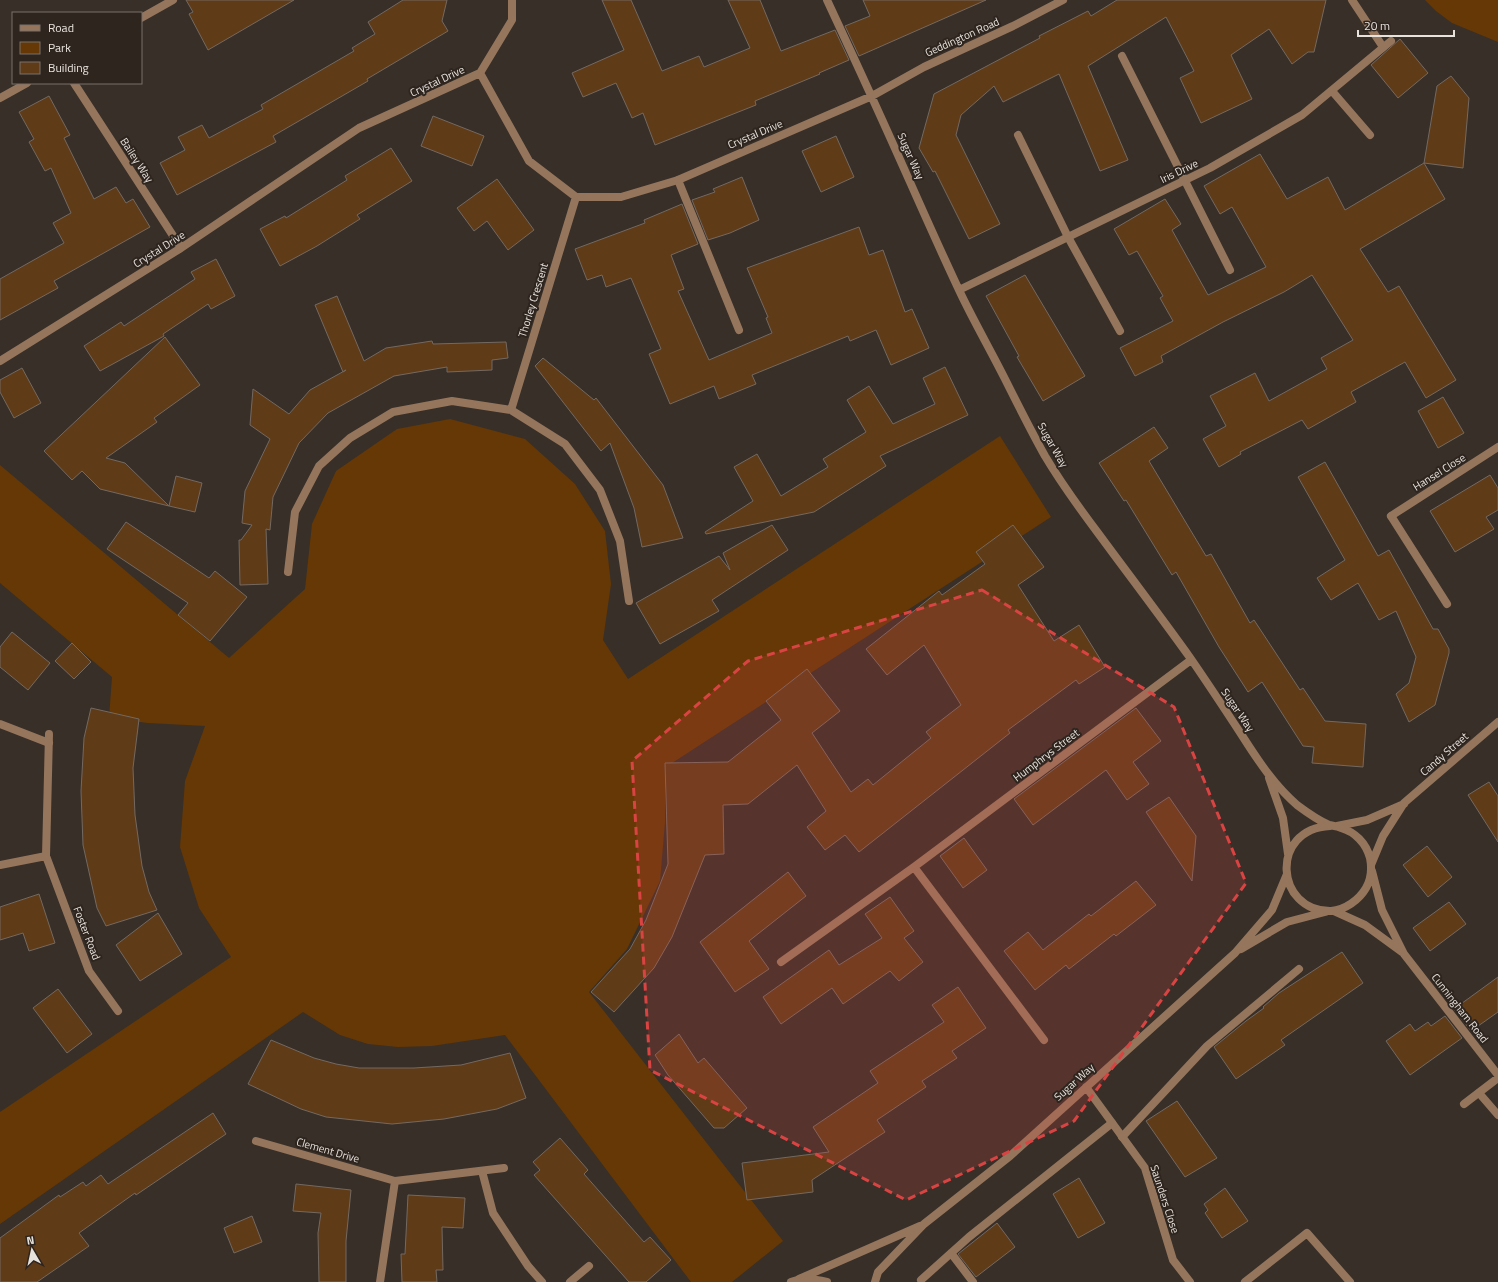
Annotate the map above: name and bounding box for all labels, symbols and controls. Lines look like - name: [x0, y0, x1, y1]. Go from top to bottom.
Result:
- legend: [12, 12, 142, 84]
- scale bar: [1358, 12, 1454, 38]
- street label: Geddington Road: [922, 13, 1002, 61]
- text: 20 m: [1364, 16, 1390, 35]
- text: Road: [48, 18, 74, 37]
- text: Park: [48, 38, 71, 57]
- text: Building: [48, 58, 89, 77]
- street label: Crystal Drive: [407, 61, 467, 101]
- street label: Crystal Drive: [725, 115, 785, 153]
- street label: Sugar Way: [894, 130, 929, 183]
- street label: Bailey Way: [116, 134, 158, 186]
- street label: Iris Drive: [1157, 155, 1201, 187]
- street label: Crystal Drive: [130, 226, 188, 271]
- street label: Thorley Crescent: [514, 261, 552, 339]
- street label: Sugar Way: [1034, 420, 1073, 471]
- street label: Hansel Close: [1410, 449, 1469, 495]
- street label: Sugar Way: [1218, 685, 1259, 736]
- street label: Humphrys Street: [1010, 725, 1083, 785]
- street label: Candy Street: [1416, 728, 1472, 779]
- street label: Foster Road: [70, 904, 105, 962]
- street label: Cunningham Road: [1428, 970, 1492, 1046]
- street label: Sugar Way: [1050, 1059, 1098, 1105]
- street label: Clement Drive: [295, 1133, 362, 1167]
- street label: Saunders Close: [1146, 1163, 1184, 1236]
- north arrow: [12, 1230, 52, 1270]
- text: N: [25, 1232, 35, 1249]

